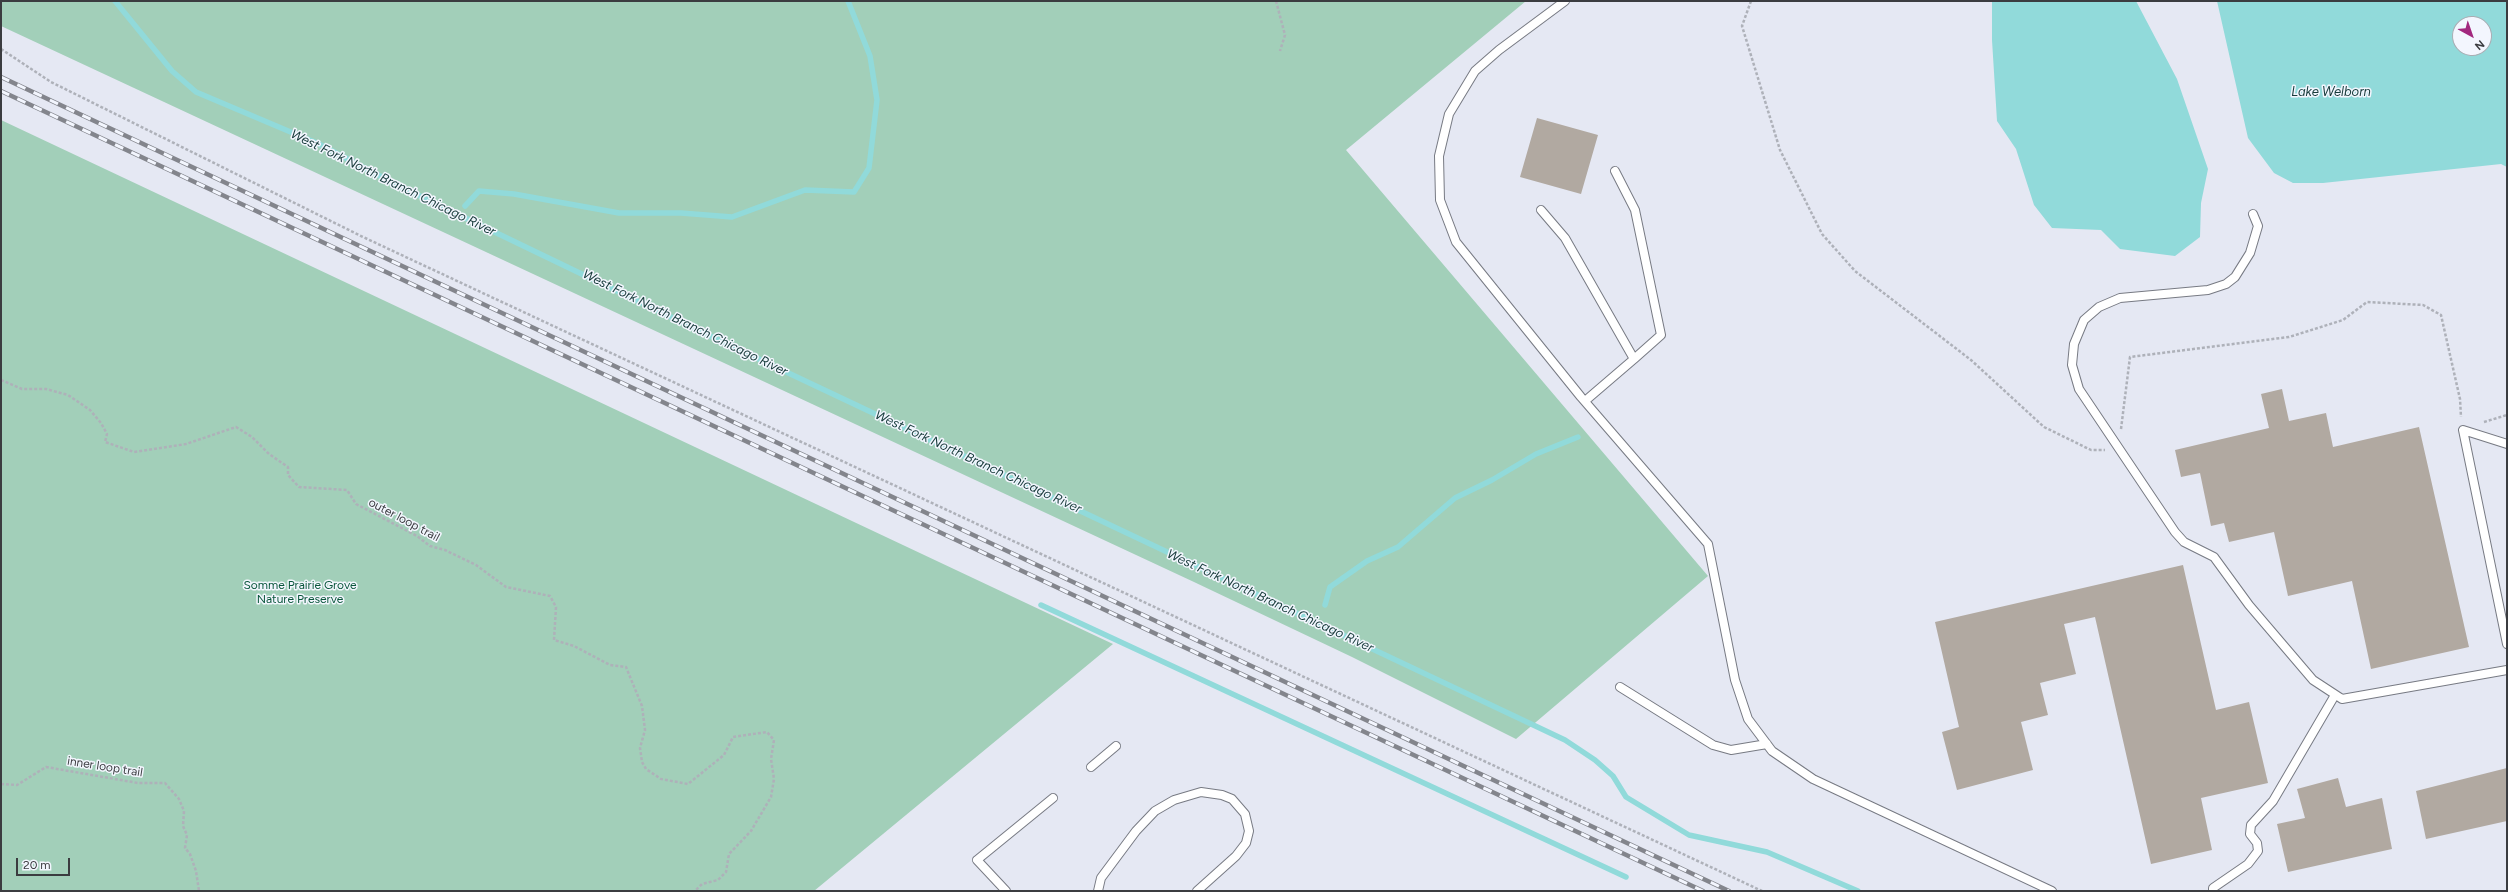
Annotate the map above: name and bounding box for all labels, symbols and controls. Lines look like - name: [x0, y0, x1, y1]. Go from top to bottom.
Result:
- north arrow: [2452, 16, 2492, 56]
- text: N: [2472, 37, 2487, 53]
- water label: Lake Welborn: [2291, 84, 2371, 100]
- water label: West Fork North Branch Chicago River: [288, 126, 498, 240]
- water label: West Fork North Branch Chicago River: [580, 266, 790, 380]
- water label: West Fork North Branch Chicago River: [872, 407, 1084, 517]
- street label: outer loop trail: [366, 495, 442, 545]
- water label: West Fork North Branch Chicago River: [1164, 546, 1376, 656]
- park label: Somme Prairie Grove Nature Preserve: [243, 578, 357, 606]
- street label: inner loop trail: [66, 754, 144, 780]
- scale bar: [18, 850, 72, 876]
- text: 20 m: [23, 858, 51, 872]

